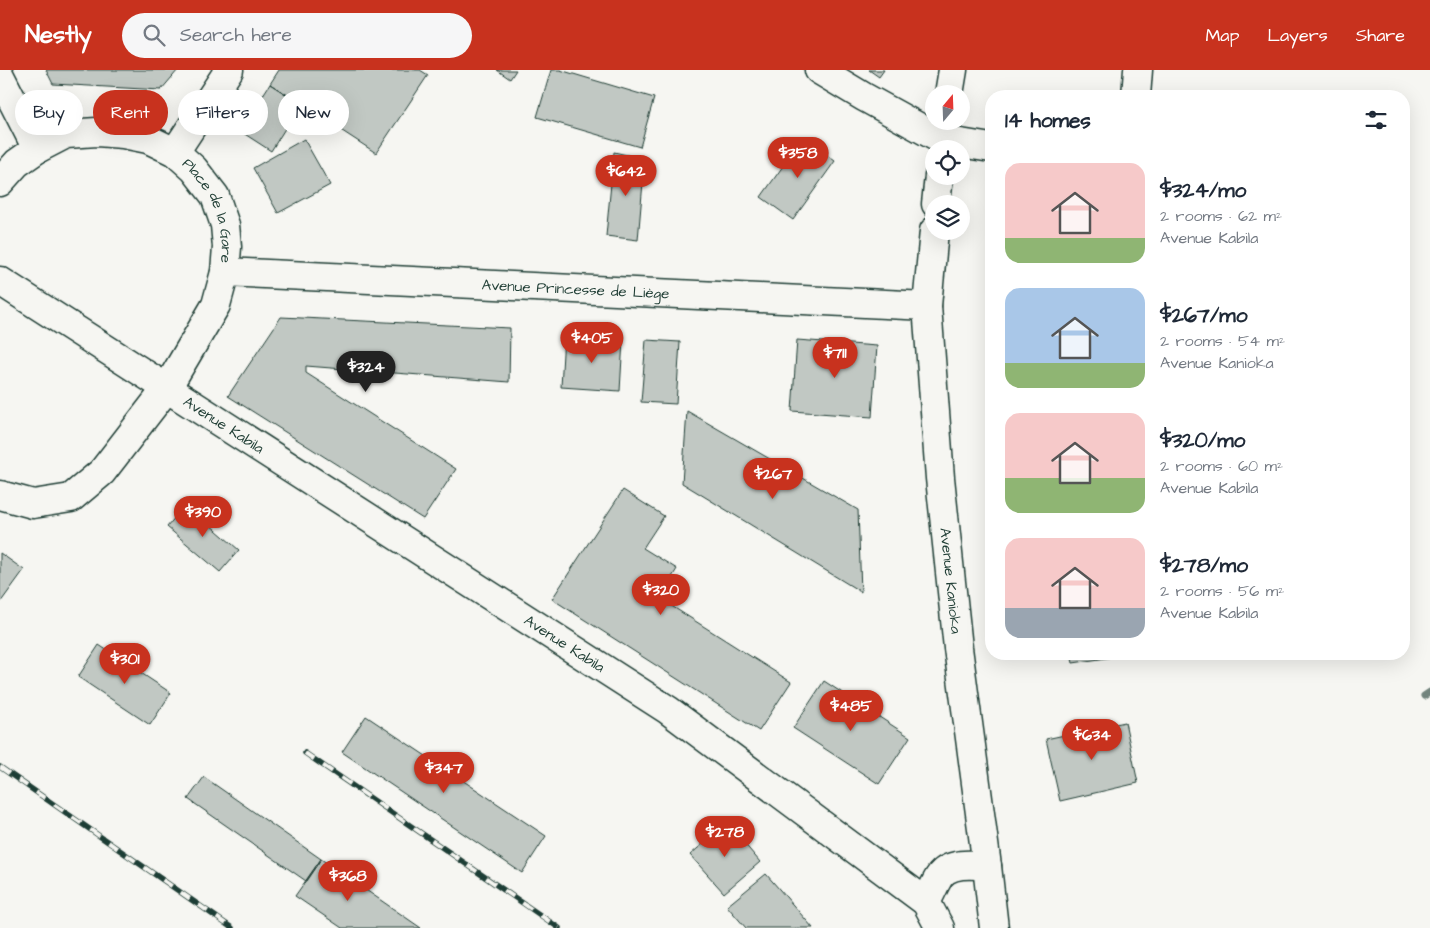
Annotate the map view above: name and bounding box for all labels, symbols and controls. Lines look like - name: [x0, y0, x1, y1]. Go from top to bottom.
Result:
- search box: [122, 13, 472, 58]
- text: Nestly: [25, 18, 92, 52]
- icon: search: [140, 21, 168, 49]
- text: Search here: [180, 22, 292, 49]
- text: Map: [1205, 23, 1239, 48]
- text: Layers: [1267, 23, 1328, 48]
- text: Share: [1356, 23, 1405, 48]
- north arrow: [925, 85, 970, 130]
- map controls: [925, 85, 970, 240]
- chip: Buy: [15, 90, 83, 135]
- chip: Rent: [93, 90, 168, 135]
- chip: Filters: [178, 90, 268, 135]
- chip: New: [278, 90, 349, 135]
- text: 14 homes: [1005, 106, 1091, 135]
- icon: filters: [1362, 106, 1390, 134]
- pin: $358: [768, 136, 828, 179]
- button: locate: [925, 140, 970, 185]
- text: $358: [779, 142, 817, 164]
- street label: Place de la Gare: [177, 153, 237, 264]
- pin: $642: [596, 154, 656, 197]
- text: $642: [607, 160, 645, 182]
- text: $324/mo: [1160, 176, 1246, 205]
- icon: home: [1045, 183, 1105, 243]
- button: layers: [925, 195, 970, 240]
- text: 2 rooms · 62 m²: [1160, 205, 1282, 227]
- text: Avenue Kabila: [1160, 227, 1258, 249]
- street label: Avenue Princesse de Liège: [481, 274, 670, 305]
- text: $267/mo: [1160, 301, 1248, 330]
- icon: home: [1045, 308, 1105, 368]
- pin: $405: [562, 322, 622, 364]
- text: $405: [571, 327, 613, 349]
- text: 2 rooms · 54 m²: [1160, 330, 1285, 352]
- pin: $711: [805, 336, 865, 379]
- text: $711: [824, 342, 846, 364]
- pin: $324: [336, 350, 396, 393]
- text: Avenue Kanioka: [1160, 352, 1274, 374]
- text: $324: [347, 356, 385, 378]
- street label: Avenue Kabila: [179, 391, 268, 459]
- text: $320/mo: [1160, 426, 1245, 455]
- icon: home: [1045, 433, 1105, 493]
- text: 2 rooms · 60 m²: [1160, 455, 1283, 477]
- pin: $267: [743, 458, 803, 500]
- text: $267: [754, 463, 792, 485]
- text: Avenue Kabila: [1160, 477, 1258, 499]
- pin: $390: [173, 496, 233, 538]
- text: $390: [185, 501, 221, 523]
- street label: Avenue Kanioka: [934, 527, 966, 635]
- text: $278/mo: [1160, 551, 1248, 580]
- icon: home: [1045, 558, 1105, 618]
- pin: $320: [631, 574, 691, 616]
- text: $320: [643, 579, 679, 601]
- text: 2 rooms · 56 m²: [1160, 580, 1284, 602]
- text: Avenue Kabila: [1160, 602, 1258, 624]
- street label: Avenue Kabila: [520, 610, 609, 678]
- pin: $301: [95, 642, 155, 685]
- text: $301: [110, 648, 140, 670]
- pin: $485: [821, 690, 881, 732]
- text: $485: [830, 695, 872, 717]
- pin: $634: [1062, 718, 1122, 761]
- text: $634: [1073, 724, 1111, 746]
- pin: $347: [414, 752, 474, 794]
- text: $347: [425, 757, 463, 779]
- pin: $278: [695, 816, 755, 858]
- text: $278: [706, 821, 744, 843]
- pin: $368: [318, 860, 378, 902]
- text: $368: [329, 865, 367, 887]

